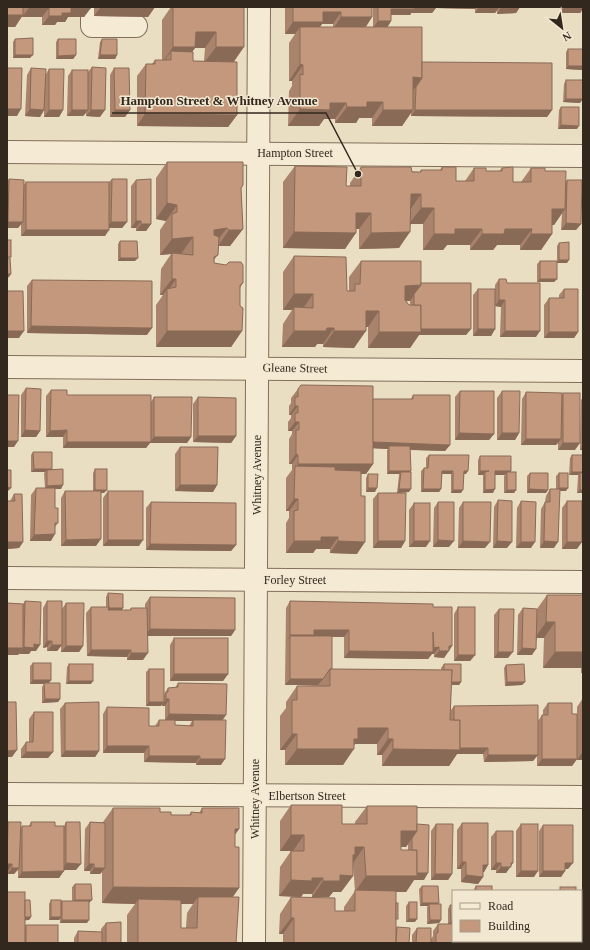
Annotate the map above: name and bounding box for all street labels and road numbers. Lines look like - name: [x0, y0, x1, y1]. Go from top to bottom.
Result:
- street label: Hampton Street: [257, 146, 333, 160]
- street label: Gleane Street: [262, 360, 328, 376]
- street label: Whitney Avenue: [250, 435, 264, 515]
- street label: Forley Street: [264, 573, 327, 587]
- street label: Whitney Avenue: [248, 759, 262, 839]
- street label: Elbertson Street: [269, 789, 346, 803]

